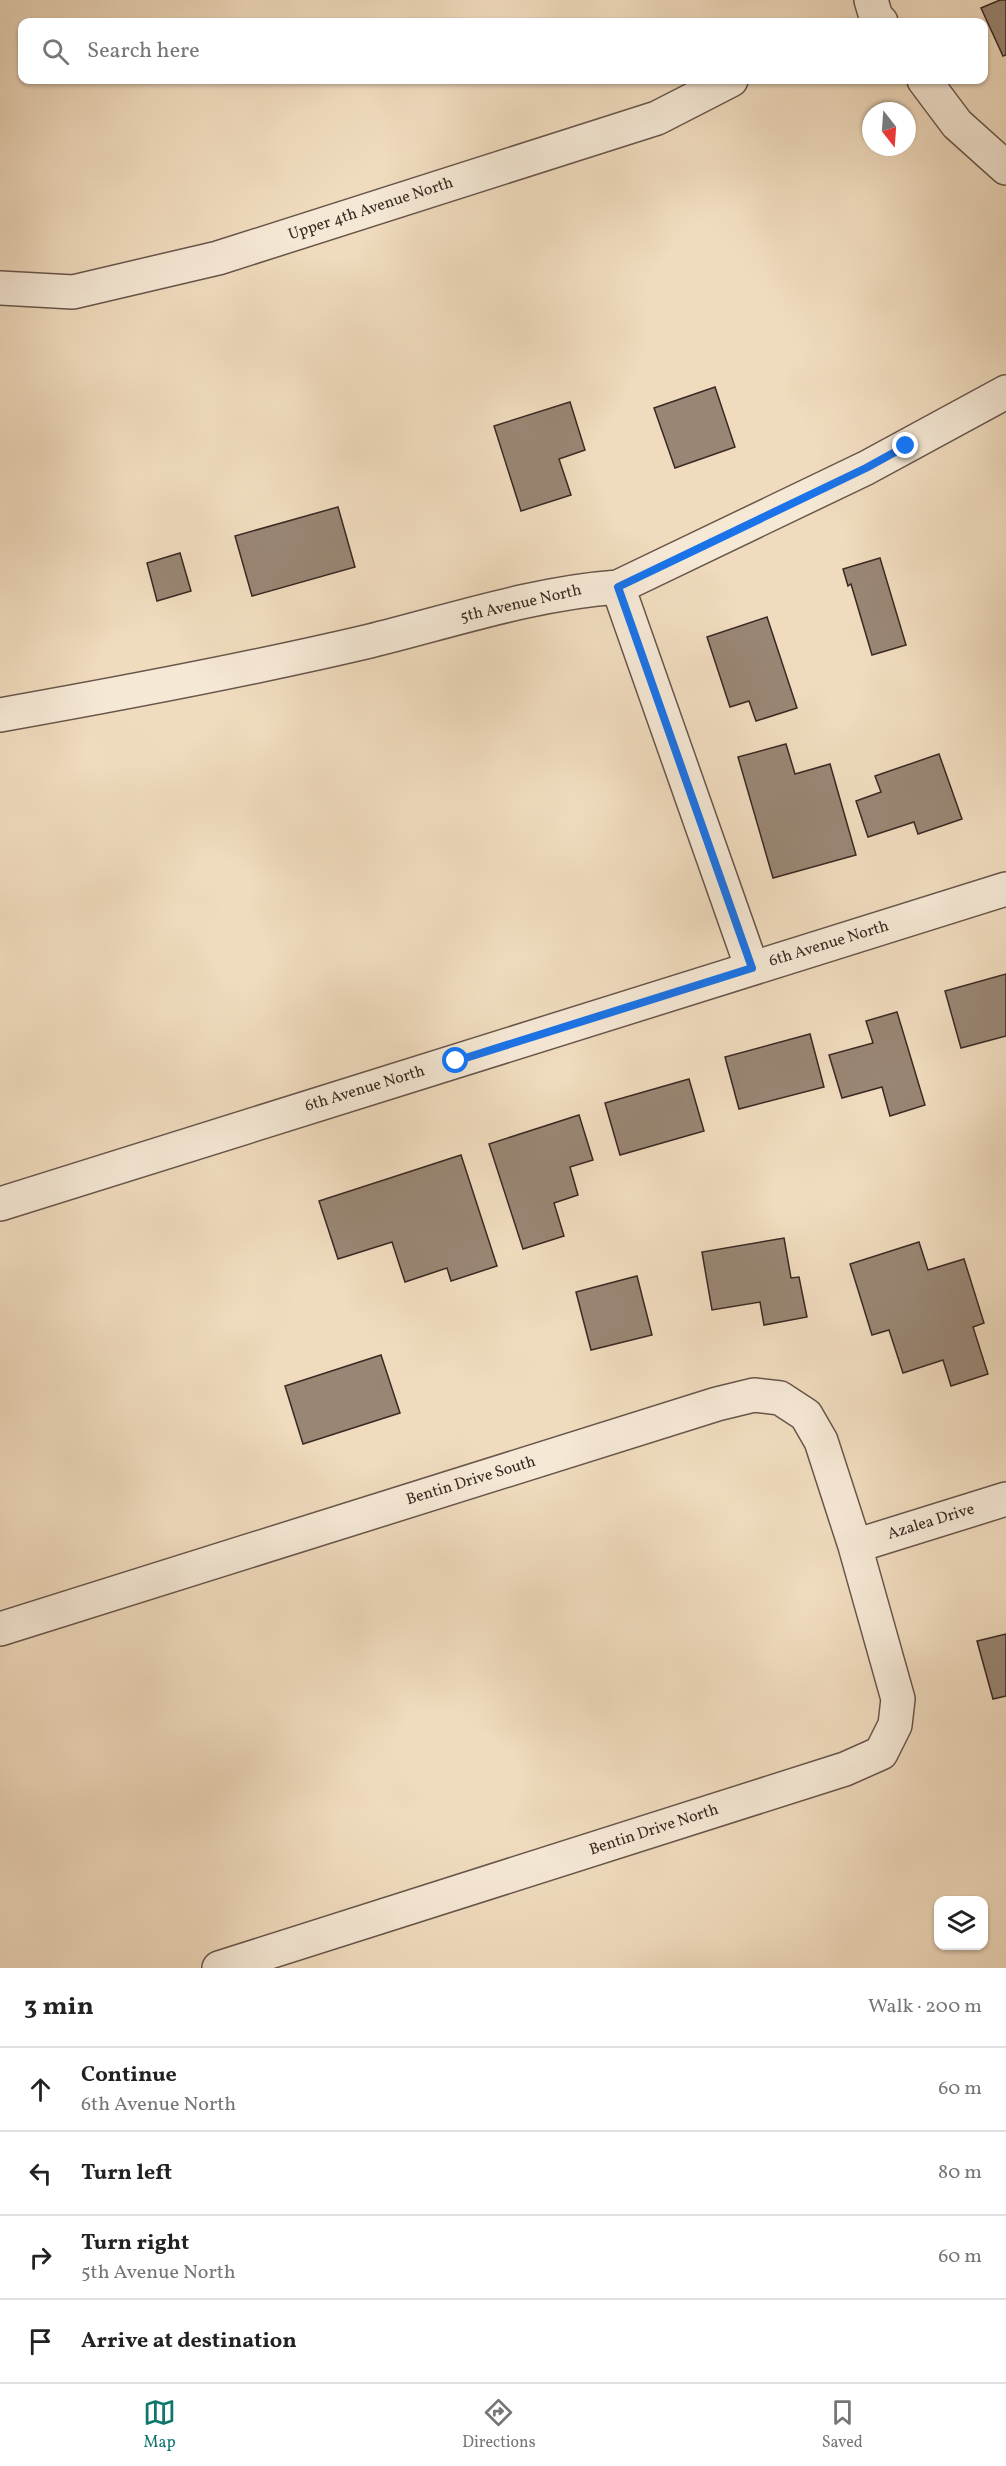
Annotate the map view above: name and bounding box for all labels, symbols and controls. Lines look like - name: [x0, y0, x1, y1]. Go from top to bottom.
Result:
- search box: [18, 18, 988, 84]
- icon: search: [39, 35, 72, 68]
- text: Search here: [87, 36, 200, 67]
- north arrow: [862, 102, 916, 156]
- street label: Upper 4th Avenue North: [286, 172, 456, 246]
- route end: [892, 432, 918, 458]
- street label: 5th Avenue North: [458, 579, 584, 629]
- street label: 6th Avenue North: [766, 915, 892, 973]
- route start: [442, 1047, 468, 1073]
- street label: 6th Avenue North: [302, 1060, 428, 1118]
- street label: Bentin Drive South: [404, 1451, 538, 1511]
- street label: Azalea Drive: [885, 1498, 977, 1546]
- street label: Bentin Drive North: [586, 1799, 722, 1861]
- map controls: [934, 1896, 988, 1950]
- button: layers: [934, 1896, 988, 1950]
- text: 3 min: [24, 1989, 94, 2025]
- text: Walk · 200 m: [868, 1993, 982, 2021]
- text: Continue: [81, 2060, 177, 2091]
- icon: ahead: [24, 2073, 57, 2106]
- text: 60 m: [938, 2075, 982, 2103]
- text: 6th Avenue North: [81, 2091, 236, 2119]
- icon: left: [24, 2157, 57, 2190]
- text: Turn left: [81, 2158, 172, 2189]
- text: 80 m: [938, 2159, 982, 2187]
- text: Turn right: [81, 2228, 189, 2259]
- icon: right: [24, 2241, 57, 2274]
- text: 60 m: [938, 2243, 982, 2271]
- text: 5th Avenue North: [81, 2259, 236, 2287]
- icon: arrive: [24, 2325, 57, 2358]
- text: Arrive at destination: [81, 2326, 297, 2357]
- tab: Map: [143, 2396, 176, 2454]
- tab: Directions: [462, 2396, 536, 2454]
- tab: Saved: [822, 2396, 863, 2454]

